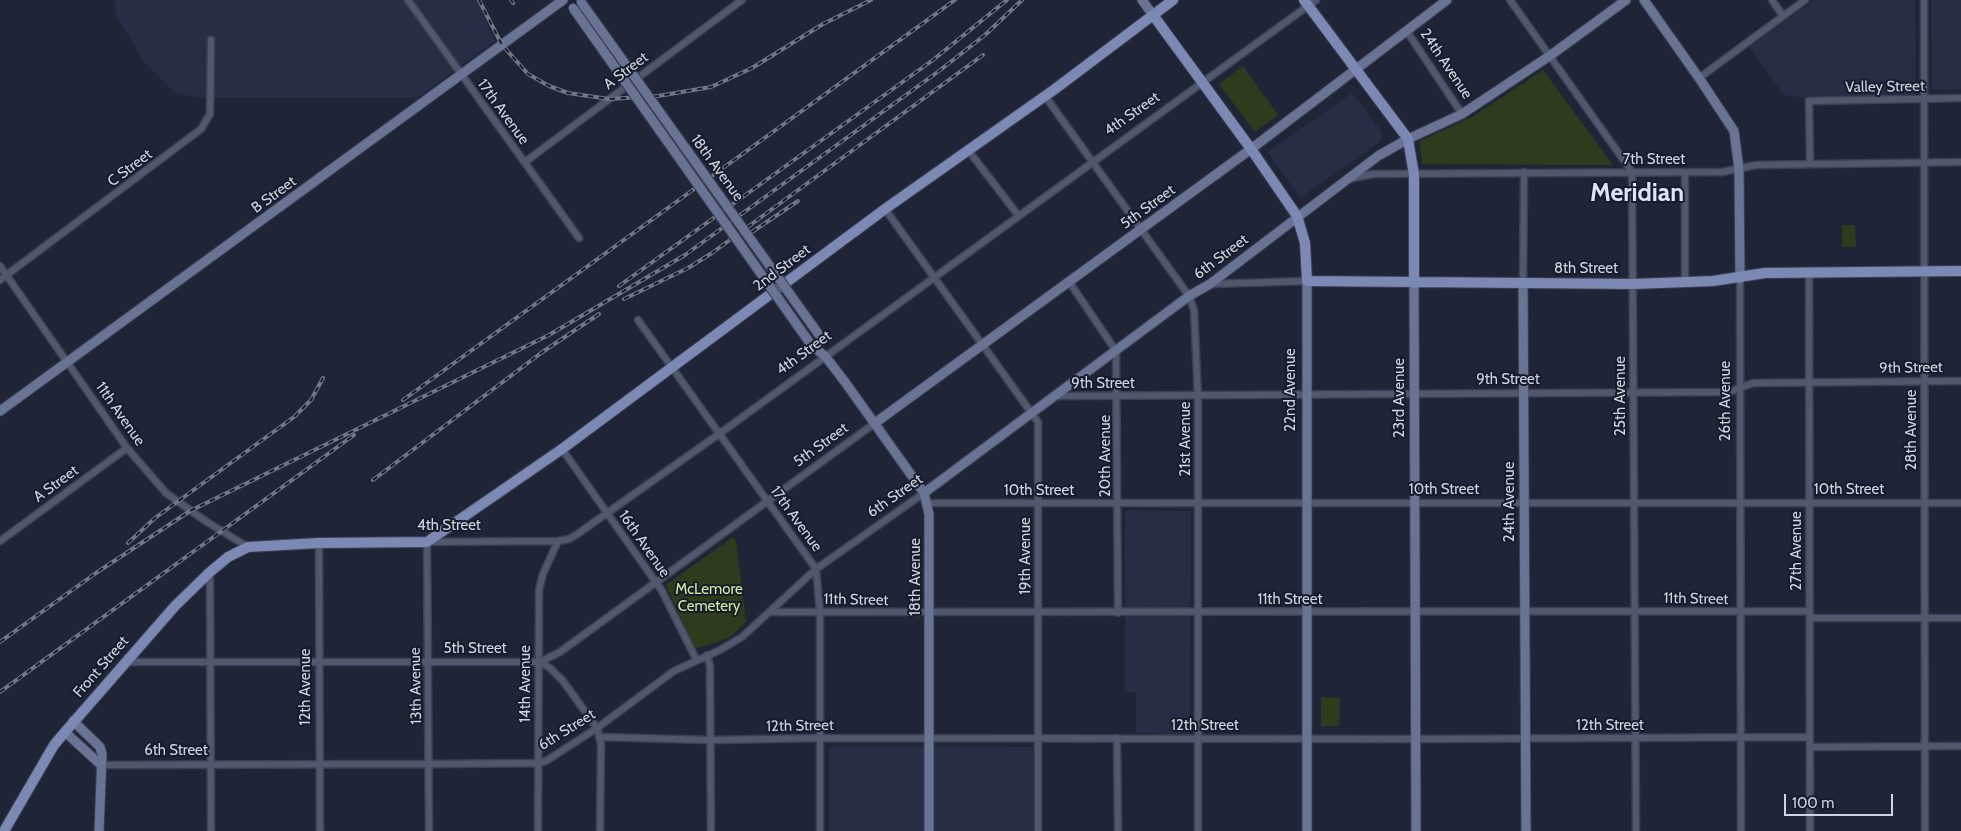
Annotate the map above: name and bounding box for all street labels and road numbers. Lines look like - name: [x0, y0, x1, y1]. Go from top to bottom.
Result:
- street label: 24th Avenue: [1416, 26, 1476, 102]
- street label: A Street: [600, 48, 652, 94]
- street label: 17th Avenue: [473, 76, 533, 148]
- street label: Valley Street: [1845, 77, 1925, 97]
- street label: 4th Street: [1101, 88, 1163, 140]
- street label: 18th Avenue: [687, 131, 747, 205]
- street label: C Street: [104, 145, 156, 191]
- street label: 7th Street: [1623, 151, 1685, 169]
- street label: B Street: [248, 173, 300, 217]
- street label: 5th Street: [1117, 181, 1179, 233]
- street label: 6th Street: [1190, 231, 1252, 283]
- street label: 2nd Street: [750, 241, 814, 295]
- street label: 8th Street: [1554, 260, 1618, 278]
- street label: 4th Street: [773, 327, 835, 379]
- street label: 22nd Avenue: [1282, 348, 1300, 432]
- street label: 25th Avenue: [1612, 356, 1630, 436]
- street label: 23rd Avenue: [1391, 358, 1409, 438]
- street label: 9th Street: [1879, 358, 1943, 378]
- street label: 26th Avenue: [1717, 361, 1735, 441]
- street label: 9th Street: [1476, 371, 1540, 389]
- street label: 9th Street: [1071, 375, 1135, 393]
- street label: 11th Avenue: [91, 379, 149, 449]
- street label: 28th Avenue: [1903, 389, 1921, 471]
- street label: 21st Avenue: [1177, 402, 1195, 476]
- street label: 20th Avenue: [1097, 415, 1115, 497]
- street label: 5th Street: [790, 419, 852, 471]
- street label: A Street: [30, 462, 82, 506]
- street label: 24th Avenue: [1501, 462, 1519, 542]
- street label: 6th Street: [864, 470, 926, 522]
- street label: 10th Street: [1409, 481, 1479, 499]
- street label: 10th Street: [1814, 481, 1884, 499]
- street label: 10th Street: [1004, 482, 1074, 500]
- street label: 17th Avenue: [766, 483, 826, 555]
- street label: 16th Avenue: [614, 507, 674, 581]
- street label: 27th Avenue: [1788, 511, 1806, 591]
- street label: 4th Street: [417, 517, 481, 535]
- street label: 19th Avenue: [1017, 517, 1035, 595]
- street label: 18th Avenue: [907, 538, 925, 616]
- street label: 11th Street: [1663, 589, 1729, 609]
- street label: 11th Street: [823, 590, 889, 610]
- street label: 11th Street: [1258, 591, 1322, 609]
- street label: Front Street: [70, 633, 132, 701]
- street label: 5th Street: [443, 640, 507, 658]
- street label: 14th Avenue: [517, 645, 535, 723]
- street label: 13th Avenue: [406, 647, 426, 725]
- street label: 12th Avenue: [297, 649, 315, 725]
- street label: 6th Street: [535, 706, 599, 754]
- street label: 12th Street: [766, 716, 834, 736]
- street label: 12th Street: [1171, 717, 1239, 735]
- street label: 12th Street: [1576, 717, 1644, 735]
- street label: 6th Street: [144, 742, 208, 760]

